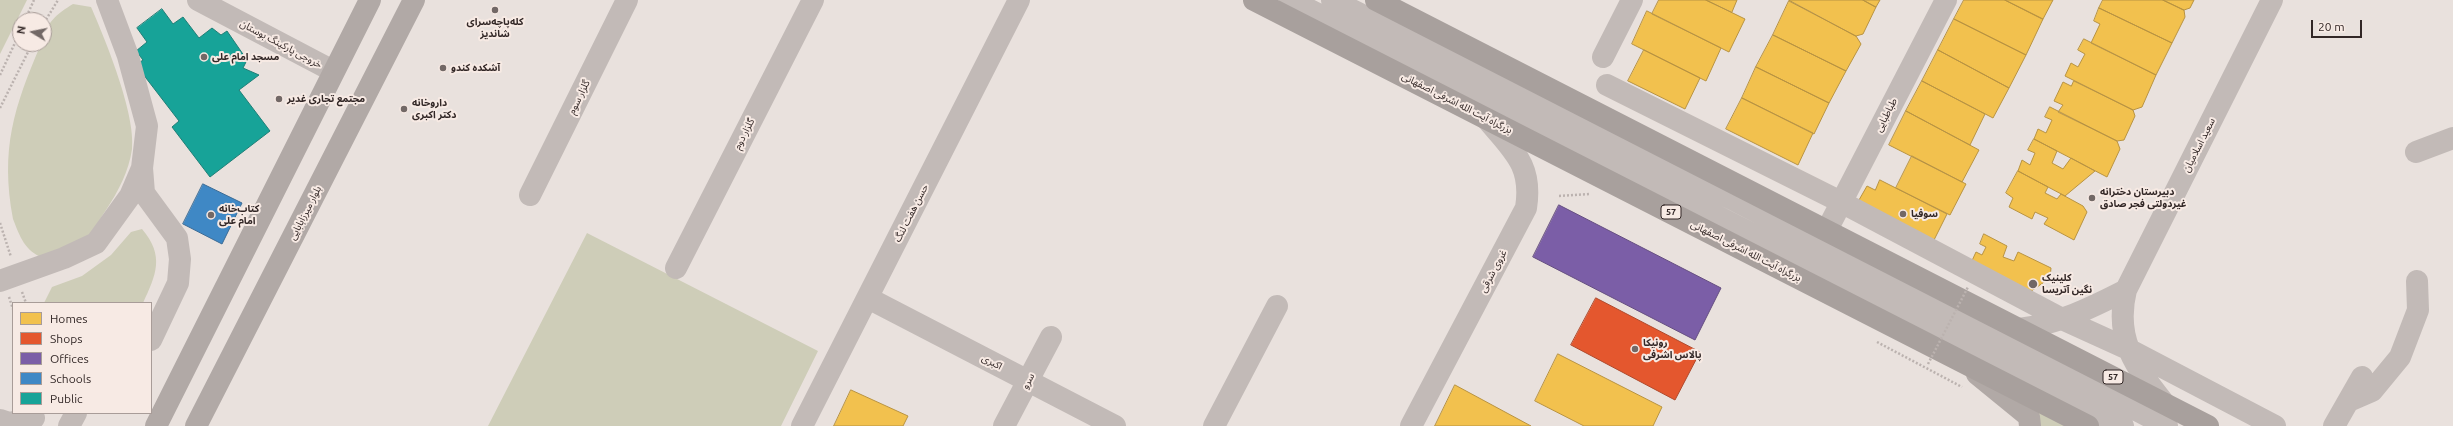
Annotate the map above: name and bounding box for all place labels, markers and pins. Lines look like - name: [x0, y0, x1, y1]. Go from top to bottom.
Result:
- marker: کله‌پاچه‌سرای شاندیز: [490, 5, 500, 15]
- place label: کله‌پاچه‌سرای شاندیز: [467, 16, 523, 40]
- place label: مسجد امام علی: [212, 51, 279, 63]
- marker: مسجد امام علی: [199, 52, 209, 62]
- place label: آشکده کندو: [451, 62, 500, 74]
- marker: آشکده کندو: [438, 63, 448, 73]
- place label: مجتمع تجاری غدیر: [287, 93, 365, 105]
- marker: مجتمع تجاری غدیر: [274, 94, 284, 104]
- place label: داروخانه دکتر اکبری: [412, 97, 456, 120]
- marker: داروخانه دکتر اکبری: [399, 104, 409, 114]
- place label: دبیرستان دخترانه غیردولتی فجر صادق: [2100, 186, 2186, 210]
- marker: دبیرستان دخترانه غیردولتی فجر صادق: [2087, 193, 2097, 203]
- place label: کتاب‌خانه امام علی: [219, 203, 259, 226]
- place label: سوفیا: [1911, 208, 1938, 220]
- marker: سوفیا: [1898, 209, 1908, 219]
- marker: کتاب‌خانه امام علی: [206, 210, 216, 220]
- place label: کلینیک نگین آتریسا: [2042, 272, 2092, 296]
- marker: کلینیک نگین آتریسا: [2027, 278, 2039, 290]
- place label: رونیکا پالاس اشرفی: [1643, 337, 1702, 360]
- marker: رونیکا پالاس اشرفی: [1630, 344, 1640, 354]

